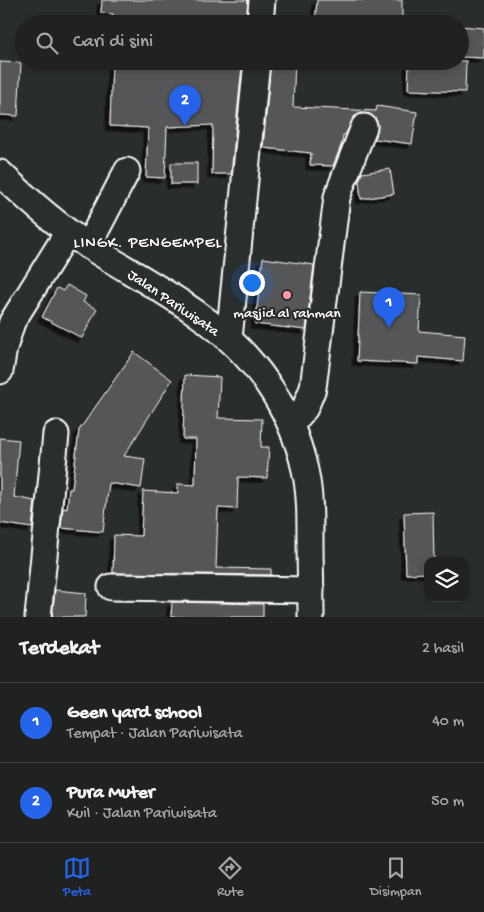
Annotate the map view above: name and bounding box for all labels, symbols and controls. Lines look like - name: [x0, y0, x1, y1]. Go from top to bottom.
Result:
- search box: [15, 15, 469, 70]
- icon: search: [33, 29, 61, 57]
- text: Cari di sini: [73, 31, 153, 54]
- pin: 2: [169, 85, 201, 126]
- district label: LINGK. PENGEMPEL: [74, 235, 223, 254]
- street label: Jalan Pariwisata: [124, 266, 223, 341]
- your location: [239, 270, 265, 296]
- pin: 1: [373, 287, 405, 328]
- marker: masjid al rahman: [281, 289, 293, 301]
- place label: masjid al rahman: [233, 305, 341, 323]
- map controls: [424, 557, 469, 602]
- button: layers: [424, 557, 469, 602]
- text: Terdekat: [20, 637, 99, 662]
- text: 2 hasil: [422, 640, 464, 659]
- text: Geen yard school: [67, 702, 202, 725]
- text: 1: [33, 713, 39, 732]
- text: 40 m: [432, 713, 464, 732]
- text: Tempat · Jalan Pariwisata: [67, 725, 243, 744]
- text: Pura Muter: [67, 782, 155, 805]
- text: 2: [32, 793, 40, 812]
- text: 50 m: [431, 793, 464, 812]
- text: Kuil · Jalan Pariwisata: [67, 805, 217, 824]
- tab: Peta: [63, 854, 91, 901]
- tab: Rute: [216, 854, 244, 901]
- tab: Disimpan: [370, 854, 421, 901]

